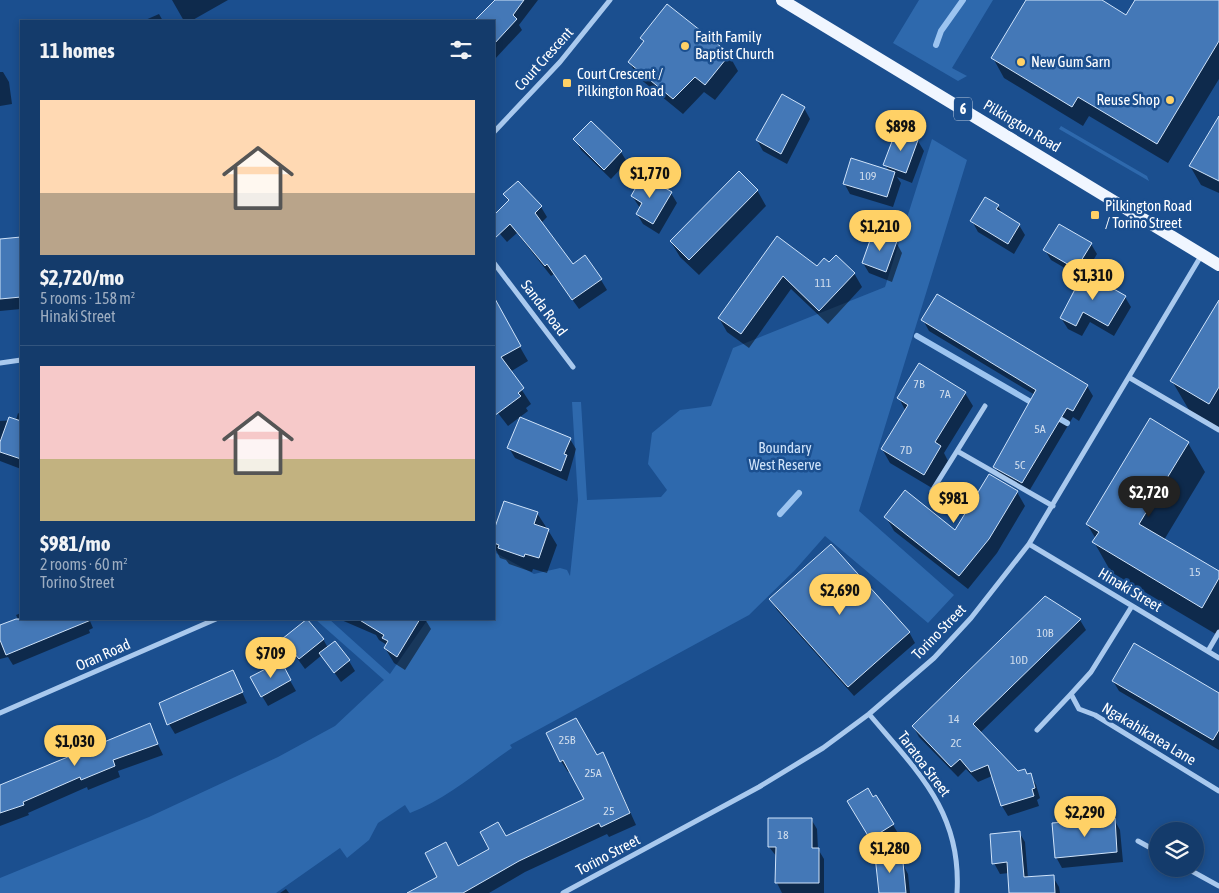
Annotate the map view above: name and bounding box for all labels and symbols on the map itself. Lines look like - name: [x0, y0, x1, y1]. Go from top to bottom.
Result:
- street label: Court Crescent: [511, 24, 576, 94]
- place label: Faith Family Baptist Church: [695, 28, 774, 62]
- marker: Faith Family Baptist Church: [679, 40, 691, 52]
- place label: New Gum Sarn: [1031, 53, 1111, 70]
- marker: New Gum Sarn: [1015, 56, 1027, 68]
- place label: Court Crescent / Pilkington Road: [577, 65, 664, 99]
- marker: Court Crescent / Pilkington Road: [561, 77, 573, 89]
- place label: Reuse Shop: [1097, 91, 1160, 108]
- marker: Reuse Shop: [1164, 94, 1176, 106]
- street label: Pilkington Road: [981, 96, 1064, 155]
- road number: 6: [954, 98, 972, 120]
- pin: $898: [871, 110, 931, 152]
- pin: $1,770: [609, 156, 691, 199]
- house number: 109: [860, 169, 877, 183]
- place label: Pilkington Road / Torino Street: [1105, 197, 1192, 231]
- marker: Pilkington Road / Torino Street: [1089, 209, 1101, 221]
- pin: $1,210: [839, 210, 921, 252]
- pin: $1,310: [1052, 258, 1134, 301]
- street label: Sanda Road: [518, 276, 571, 339]
- house number: 111: [815, 276, 832, 290]
- house number: 7B: [913, 377, 925, 391]
- house number: 7A: [939, 387, 951, 401]
- house number: 5A: [1034, 422, 1046, 436]
- park label: Boundary West Reserve: [749, 439, 821, 473]
- house number: 7D: [900, 443, 912, 457]
- house number: 5C: [1014, 458, 1026, 472]
- pin: $2,720: [1108, 476, 1190, 518]
- pin: $981: [924, 482, 984, 524]
- street label: Hinaki Street: [1095, 564, 1165, 615]
- house number: 15: [1189, 565, 1201, 579]
- pin: $2,690: [799, 574, 881, 616]
- street label: Torino Street: [908, 601, 969, 663]
- house number: 10B: [1037, 626, 1054, 640]
- street label: Oran Road: [73, 635, 133, 674]
- pin: $709: [241, 636, 301, 679]
- house number: 10D: [1010, 653, 1028, 667]
- street label: Ngakahikatea Lane: [1099, 699, 1200, 768]
- house number: 14: [948, 712, 960, 726]
- pin: $1,030: [34, 724, 116, 767]
- street label: Taratoa Street: [895, 728, 954, 799]
- house number: 25B: [559, 733, 576, 747]
- house number: 2C: [950, 736, 962, 750]
- house number: 25A: [584, 766, 602, 780]
- pin: $2,290: [1044, 796, 1126, 838]
- house number: 25: [603, 804, 615, 818]
- house number: 18: [777, 828, 789, 842]
- street label: Torino Street: [573, 831, 643, 878]
- pin: $1,280: [849, 832, 931, 874]

